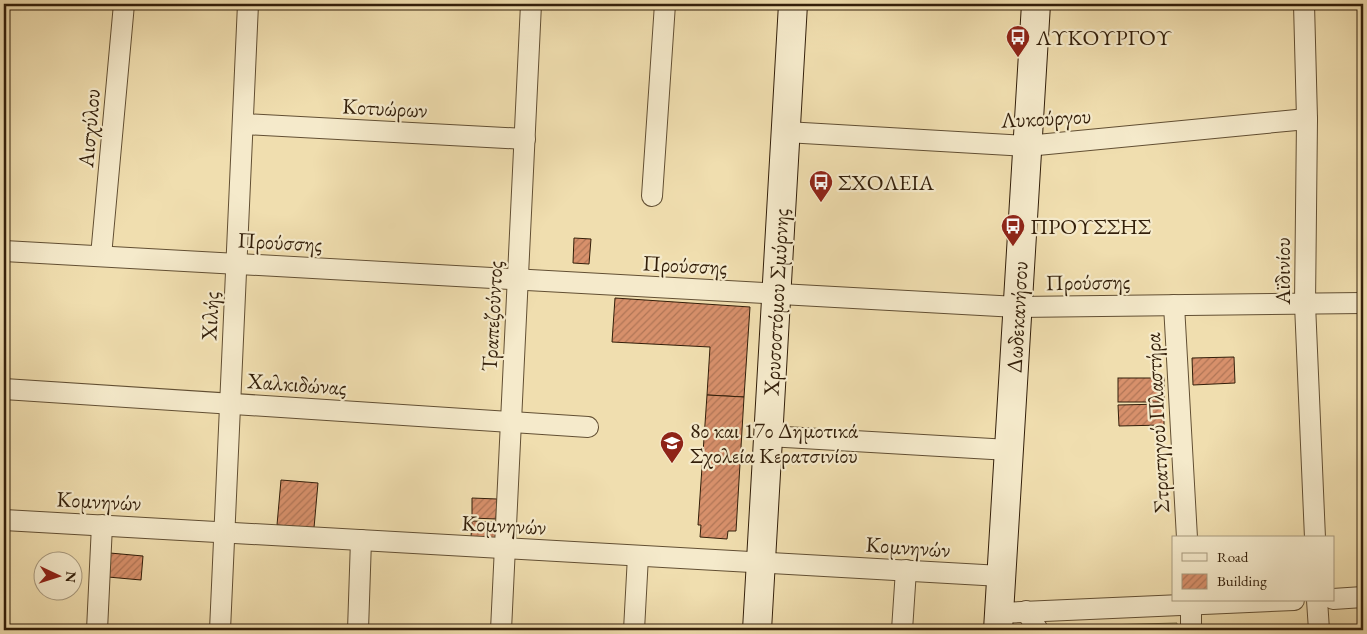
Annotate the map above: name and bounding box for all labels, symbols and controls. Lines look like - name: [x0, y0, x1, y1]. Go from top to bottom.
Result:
- place label: ΛΥΚΟΥΡΓΟΥ: [1035, 23, 1173, 52]
- bus stop icon: ΛΥΚΟΥΡΓΟΥ: [1005, 24, 1031, 58]
- street label: Αισχύλου: [71, 87, 107, 170]
- street label: Κοτυώρων: [342, 91, 428, 125]
- street label: Λυκούργου: [999, 101, 1092, 135]
- place label: ΣΧΟΛΕΙΑ: [838, 168, 935, 197]
- bus stop icon: ΣΧΟΛΕΙΑ: [808, 169, 834, 203]
- street label: Χρυσοστόμου Σμύρνης: [757, 208, 795, 397]
- place label: ΠΡΟΥΣΣΗΣ: [1030, 212, 1152, 241]
- bus stop icon: ΠΡΟΥΣΣΗΣ: [1000, 213, 1026, 247]
- street label: Προύσσης: [237, 225, 323, 259]
- street label: Αϊδινίου: [1268, 237, 1297, 306]
- street label: Προύσσης: [642, 248, 728, 282]
- street label: Τραπεζούντος: [475, 260, 509, 372]
- street label: Δωδεκανήσου: [1000, 260, 1034, 374]
- street label: Προύσσης: [1045, 267, 1131, 297]
- street label: Χιλής: [194, 291, 226, 342]
- street label: Στρατηγού Πλαστήρα: [1138, 331, 1176, 514]
- street label: Χαλκιδώνας: [245, 366, 348, 402]
- place label: 8ο και 17ο Δημοτικά Σχολεία Κερατσινίου: [690, 416, 859, 470]
- school or university icon: 8ο και 17ο Δημοτικά Σχολεία Κερατσινίου: [659, 430, 685, 464]
- street label: Κομνηνών: [56, 484, 142, 518]
- street label: Κομνηνών: [461, 508, 547, 542]
- street label: Κομνηνών: [865, 530, 951, 564]
- legend: [1172, 536, 1334, 602]
- text: Road: [1217, 547, 1249, 566]
- north arrow: [32, 552, 82, 602]
- text: N: [62, 571, 80, 584]
- text: Building: [1217, 571, 1267, 590]

